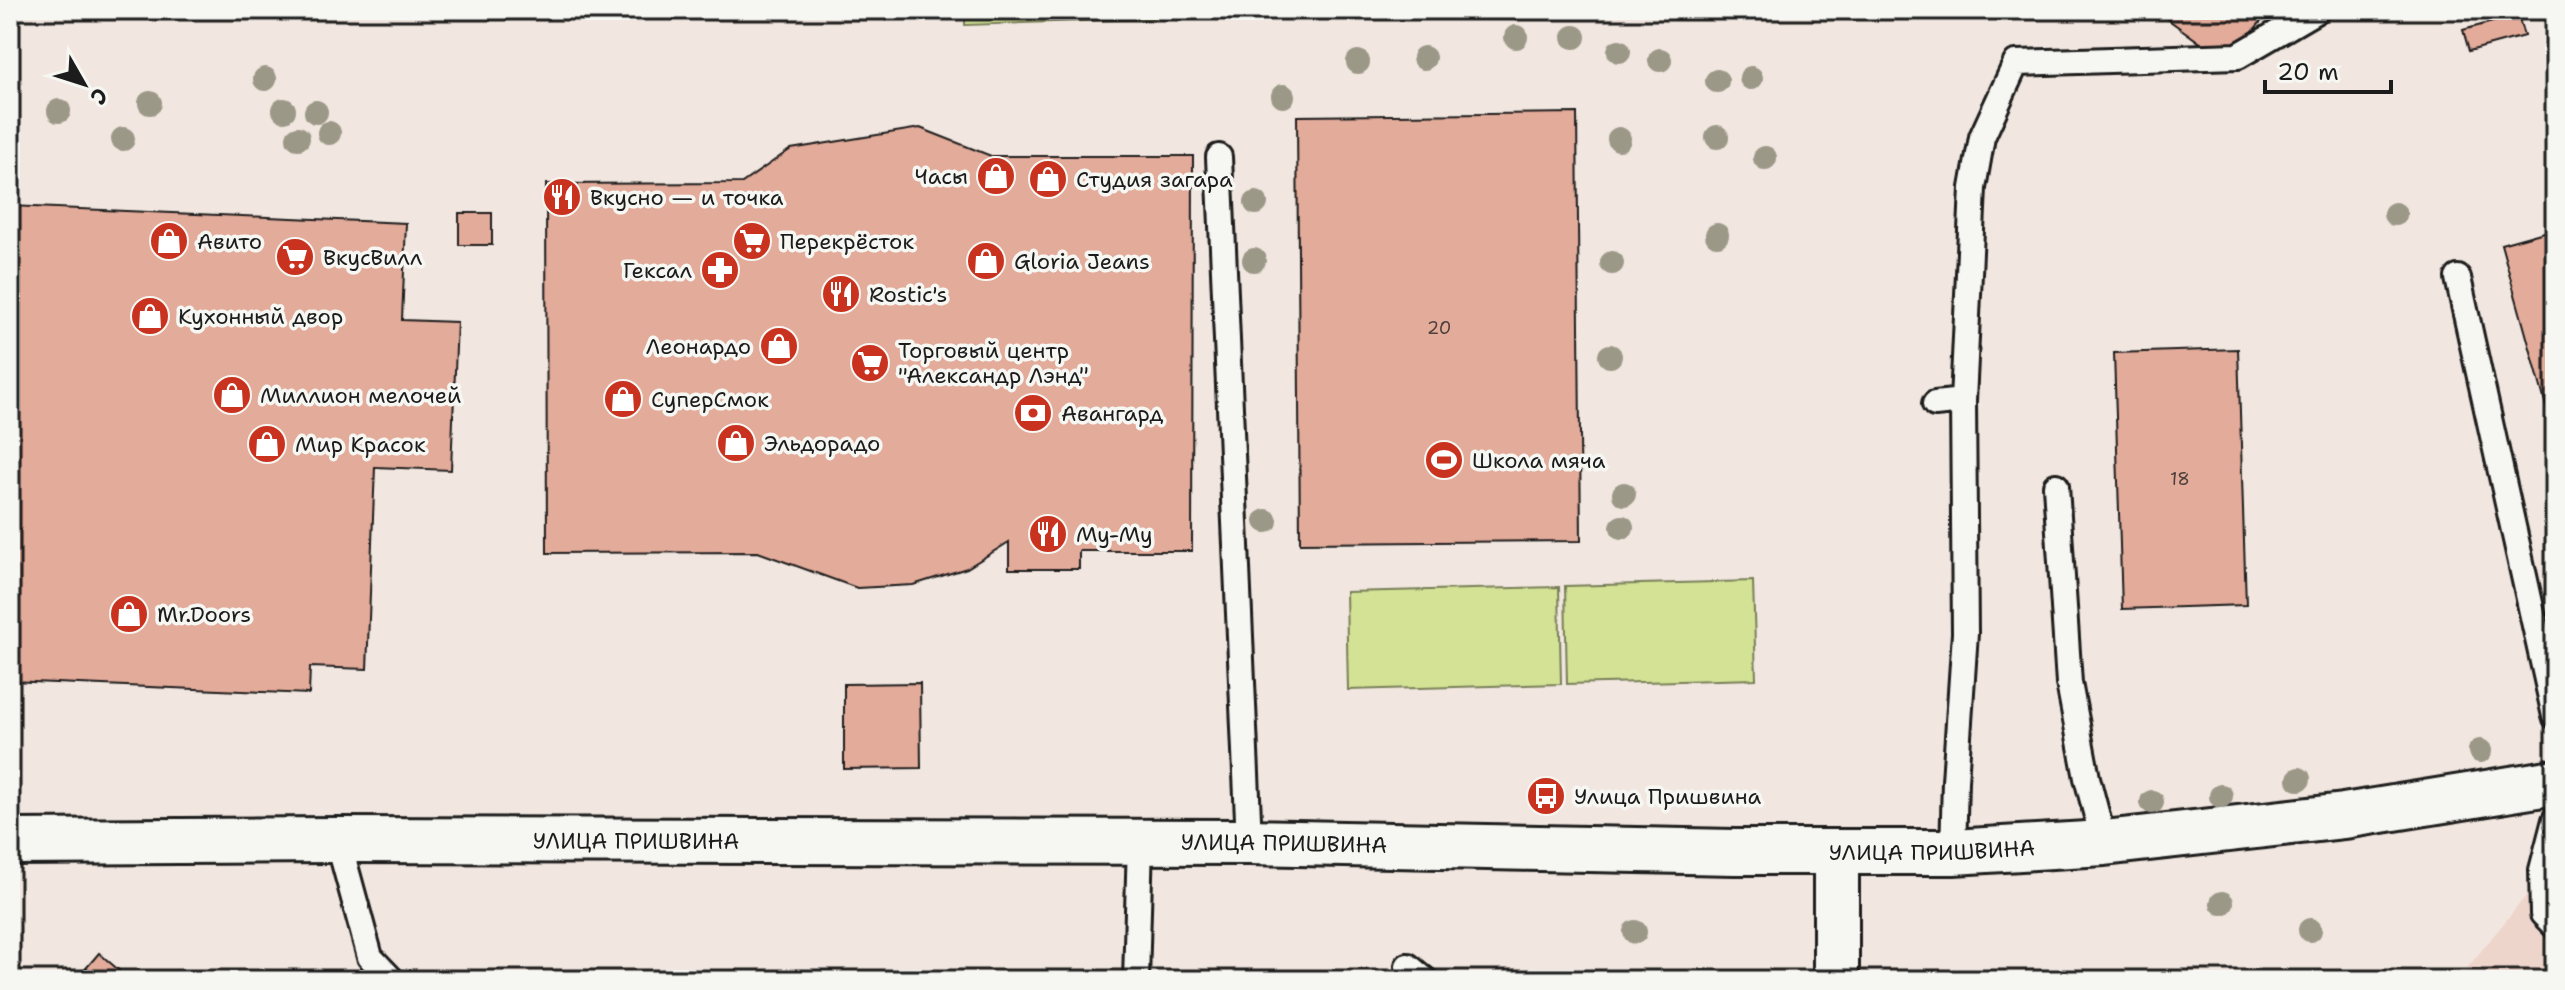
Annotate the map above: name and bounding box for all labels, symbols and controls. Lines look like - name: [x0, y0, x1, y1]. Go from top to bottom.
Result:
- north arrow: [44, 44, 124, 124]
- scale bar: [2265, 44, 2391, 94]
- text: 20 m: [2277, 56, 2339, 88]
- text: С: [84, 82, 115, 111]
- shop icon: Часы: [975, 155, 1017, 197]
- shop icon: Студия загара: [1027, 158, 1069, 200]
- place label: Часы: [915, 162, 968, 191]
- place label: Студия загара: [1076, 165, 1233, 194]
- restaurant icon: Вкусно — и точка: [541, 176, 583, 218]
- place label: Вкусно — и точка: [590, 183, 784, 212]
- shop icon: Авито: [148, 220, 190, 262]
- supermarket icon: Перекрёсток: [731, 220, 773, 262]
- place label: Авито: [197, 227, 262, 256]
- place label: Перекрёсток: [780, 227, 914, 256]
- supermarket icon: ВкусВилл: [274, 236, 316, 278]
- shop icon: Gloria Jeans: [965, 240, 1007, 282]
- place label: ВкусВилл: [323, 243, 422, 272]
- place label: Gloria Jeans: [1014, 247, 1150, 276]
- pharmacy icon: Гексал: [699, 249, 741, 291]
- place label: Гексал: [623, 256, 692, 285]
- restaurant icon: Rostic's: [820, 273, 862, 315]
- place label: Rostic's: [869, 280, 947, 309]
- shop icon: Кухонный двор: [129, 295, 171, 337]
- place label: Кухонный двор: [178, 302, 343, 331]
- house number: 20: [1427, 316, 1451, 340]
- shop icon: Леонардо: [758, 325, 800, 367]
- place label: Леонардо: [646, 332, 751, 361]
- place label: Торговый центр "Александр Лэнд": [898, 336, 1089, 390]
- supermarket icon: Торговый центр "Александр Лэнд": [849, 342, 891, 384]
- shop icon: Миллион мелочей: [211, 374, 253, 416]
- shop icon: СуперСмок: [602, 378, 644, 420]
- place label: Миллион мелочей: [260, 381, 461, 410]
- place label: СуперСмок: [651, 385, 769, 414]
- bank icon: Авангард: [1012, 392, 1054, 434]
- place label: Авангард: [1061, 399, 1163, 428]
- shop icon: Эльдорадо: [715, 422, 757, 464]
- shop icon: Мир Красок: [246, 423, 288, 465]
- place label: Эльдорадо: [764, 429, 880, 458]
- place label: Мир Красок: [295, 430, 426, 459]
- sports icon: Школа мяча: [1423, 439, 1465, 481]
- place label: Школа мяча: [1472, 446, 1606, 475]
- house number: 18: [2170, 467, 2190, 491]
- restaurant icon: Му-Му: [1027, 513, 1069, 555]
- place label: Му-Му: [1076, 520, 1153, 549]
- shop icon: Mr.Doors: [108, 593, 150, 635]
- place label: Mr.Doors: [157, 600, 251, 629]
- bus stop icon: Улица Пришвина: [1525, 775, 1567, 817]
- place label: Улица Пришвина: [1574, 782, 1762, 811]
- street label: УЛИЦА ПРИШВИНА: [533, 826, 739, 855]
- street label: УЛИЦА ПРИШВИНА: [1181, 827, 1388, 859]
- street label: УЛИЦА ПРИШВИНА: [1829, 833, 2036, 867]

